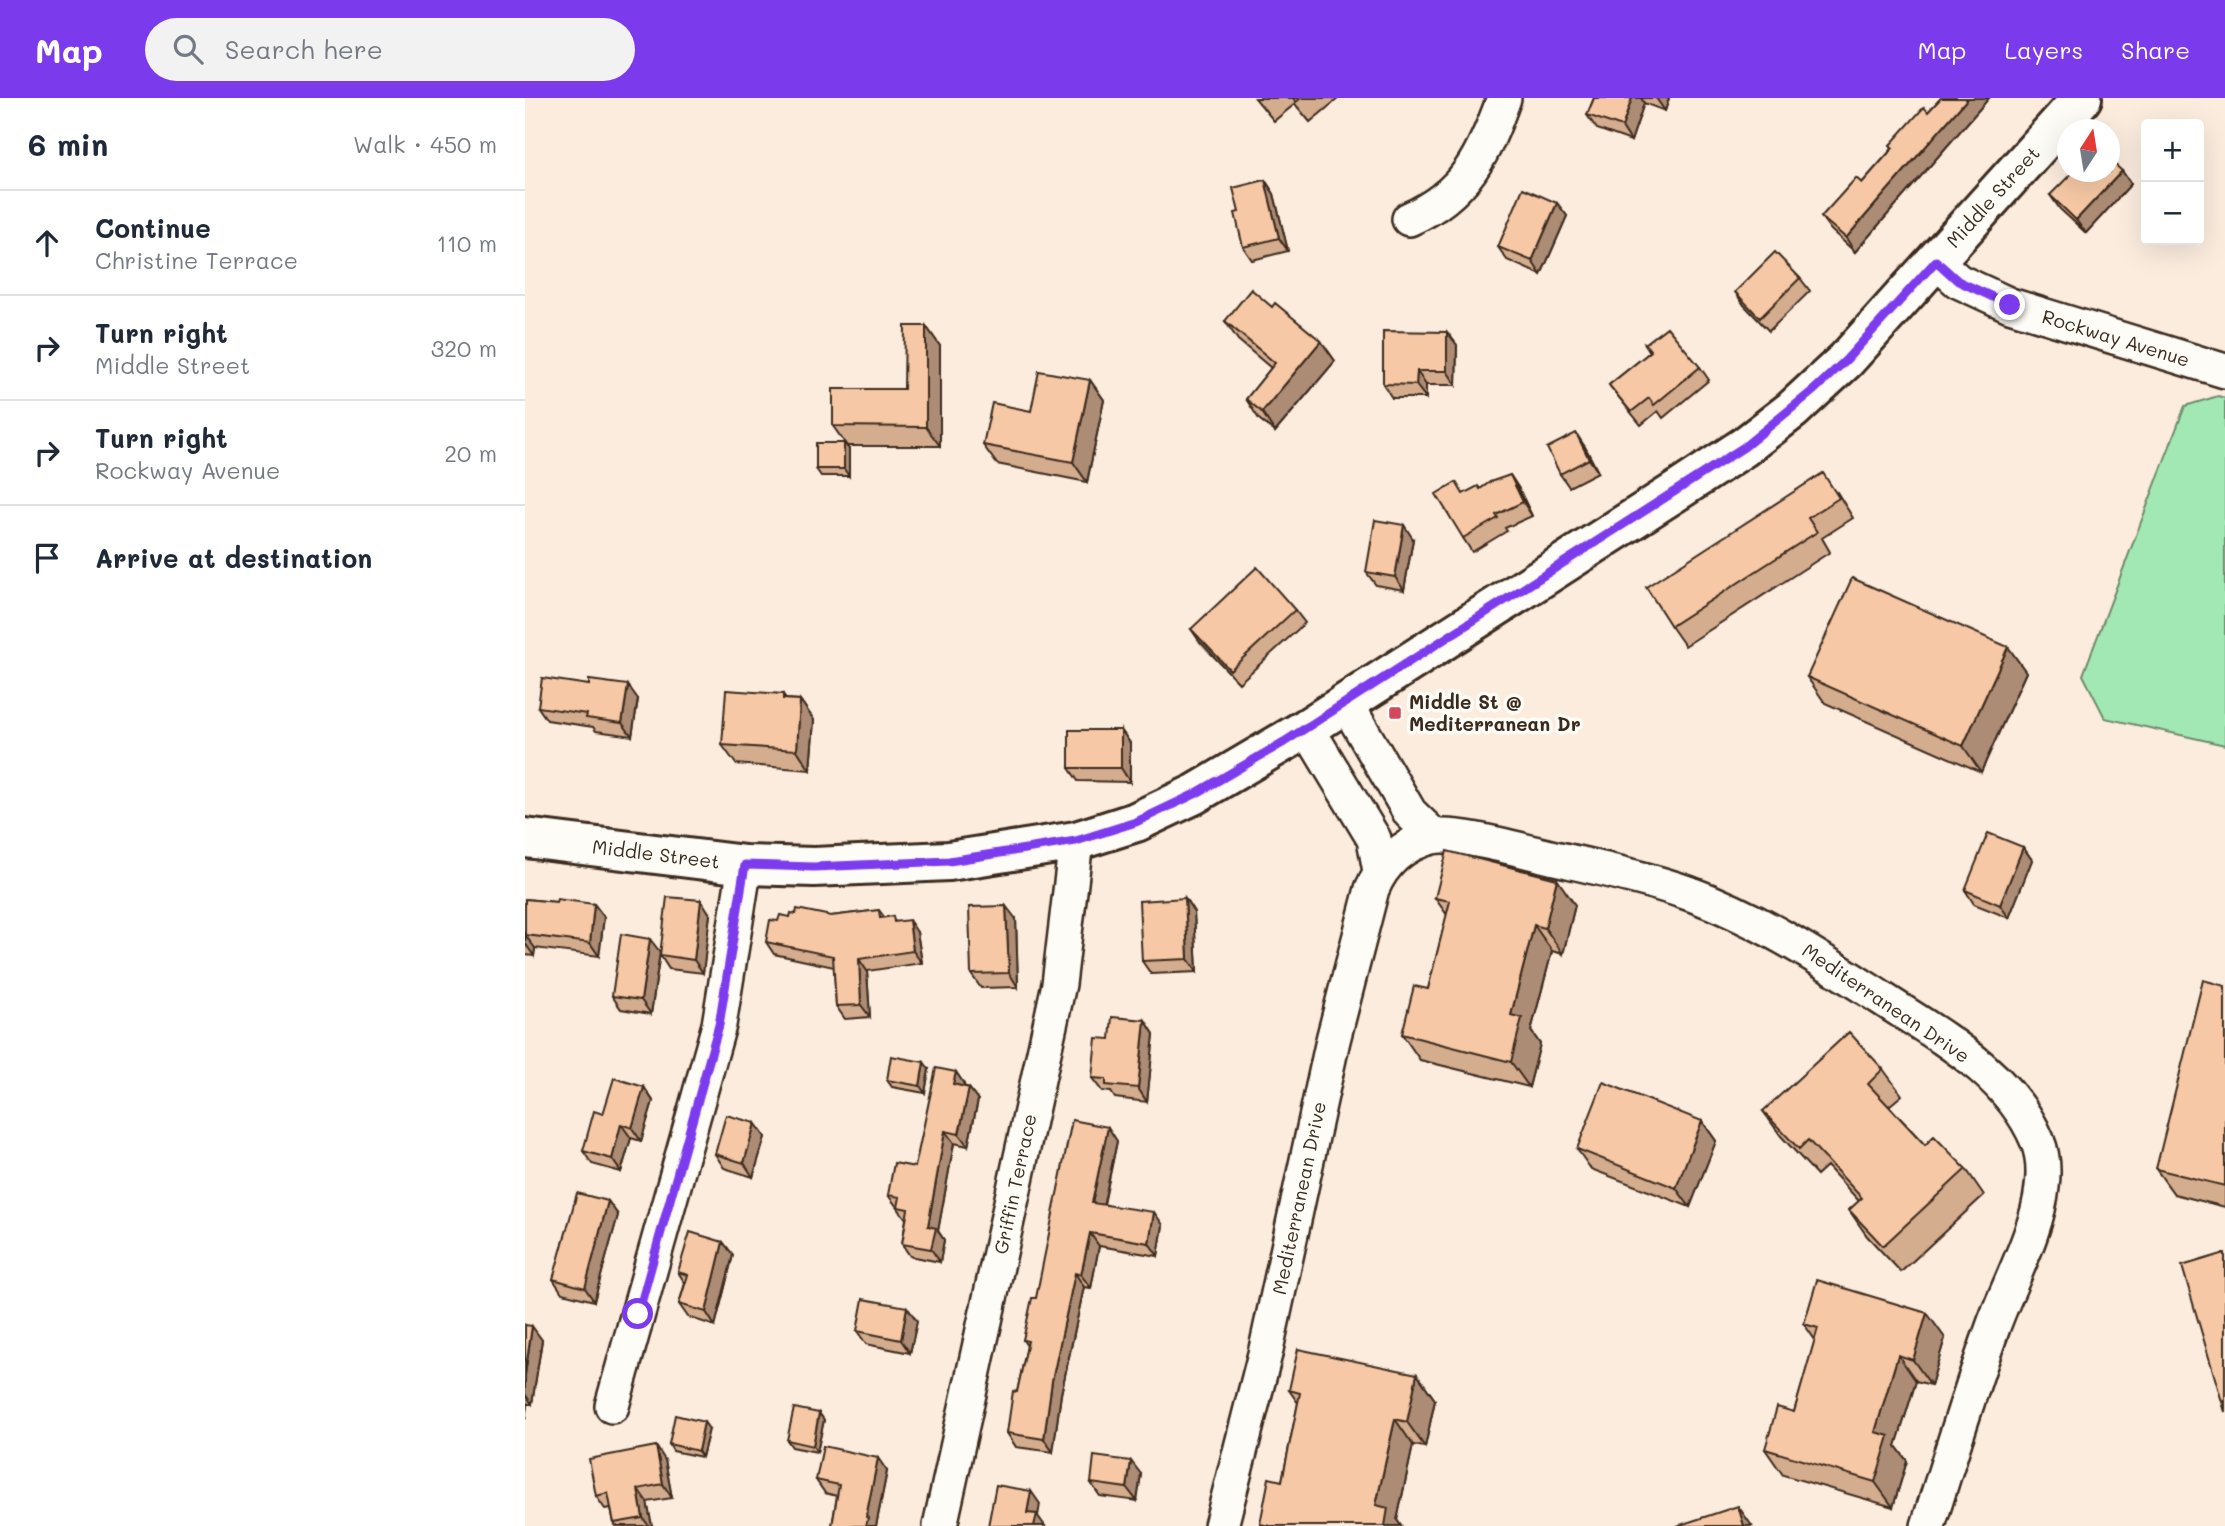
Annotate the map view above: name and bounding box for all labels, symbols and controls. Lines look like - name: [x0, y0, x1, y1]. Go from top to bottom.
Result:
- search box: [145, 18, 635, 81]
- text: Map: [35, 28, 103, 71]
- icon: search: [169, 30, 207, 68]
- text: Search here: [225, 32, 383, 66]
- text: Map: [1918, 34, 1966, 65]
- text: Layers: [2004, 34, 2083, 65]
- text: Share: [2121, 34, 2190, 65]
- north arrow: [2057, 119, 2120, 182]
- map controls: [2141, 119, 2204, 245]
- button: +: [2141, 119, 2204, 182]
- text: 6 min: [28, 124, 108, 164]
- text: Walk · 450 m: [353, 129, 497, 159]
- street label: Middle Street: [1940, 141, 2045, 253]
- button: −: [2141, 182, 2204, 245]
- text: Continue: [95, 211, 211, 245]
- icon: ahead: [28, 224, 66, 262]
- text: 110 m: [437, 228, 497, 258]
- text: Christine Terrace: [95, 245, 298, 275]
- route end: [1994, 289, 2025, 320]
- street label: Rockway Avenue: [2039, 303, 2193, 372]
- text: Turn right: [95, 316, 228, 350]
- icon: right: [28, 329, 66, 367]
- text: 320 m: [431, 333, 497, 363]
- text: Middle Street: [95, 350, 250, 380]
- text: Turn right: [95, 421, 228, 455]
- icon: right: [28, 434, 66, 472]
- text: 20 m: [444, 438, 497, 468]
- text: Rockway Avenue: [95, 455, 280, 485]
- icon: arrive: [28, 539, 66, 577]
- text: Arrive at destination: [95, 541, 372, 575]
- place label: Middle St @ Mediterranean Dr: [1409, 689, 1581, 736]
- marker: Middle St @ Mediterranean Dr: [1387, 705, 1403, 721]
- street label: Middle Street: [591, 833, 721, 874]
- street label: Mediterranean Drive: [1798, 937, 1975, 1068]
- street label: Mediterranean Drive: [1266, 1099, 1331, 1297]
- street label: Griffin Terrace: [987, 1111, 1042, 1256]
- route start: [622, 1298, 653, 1329]

